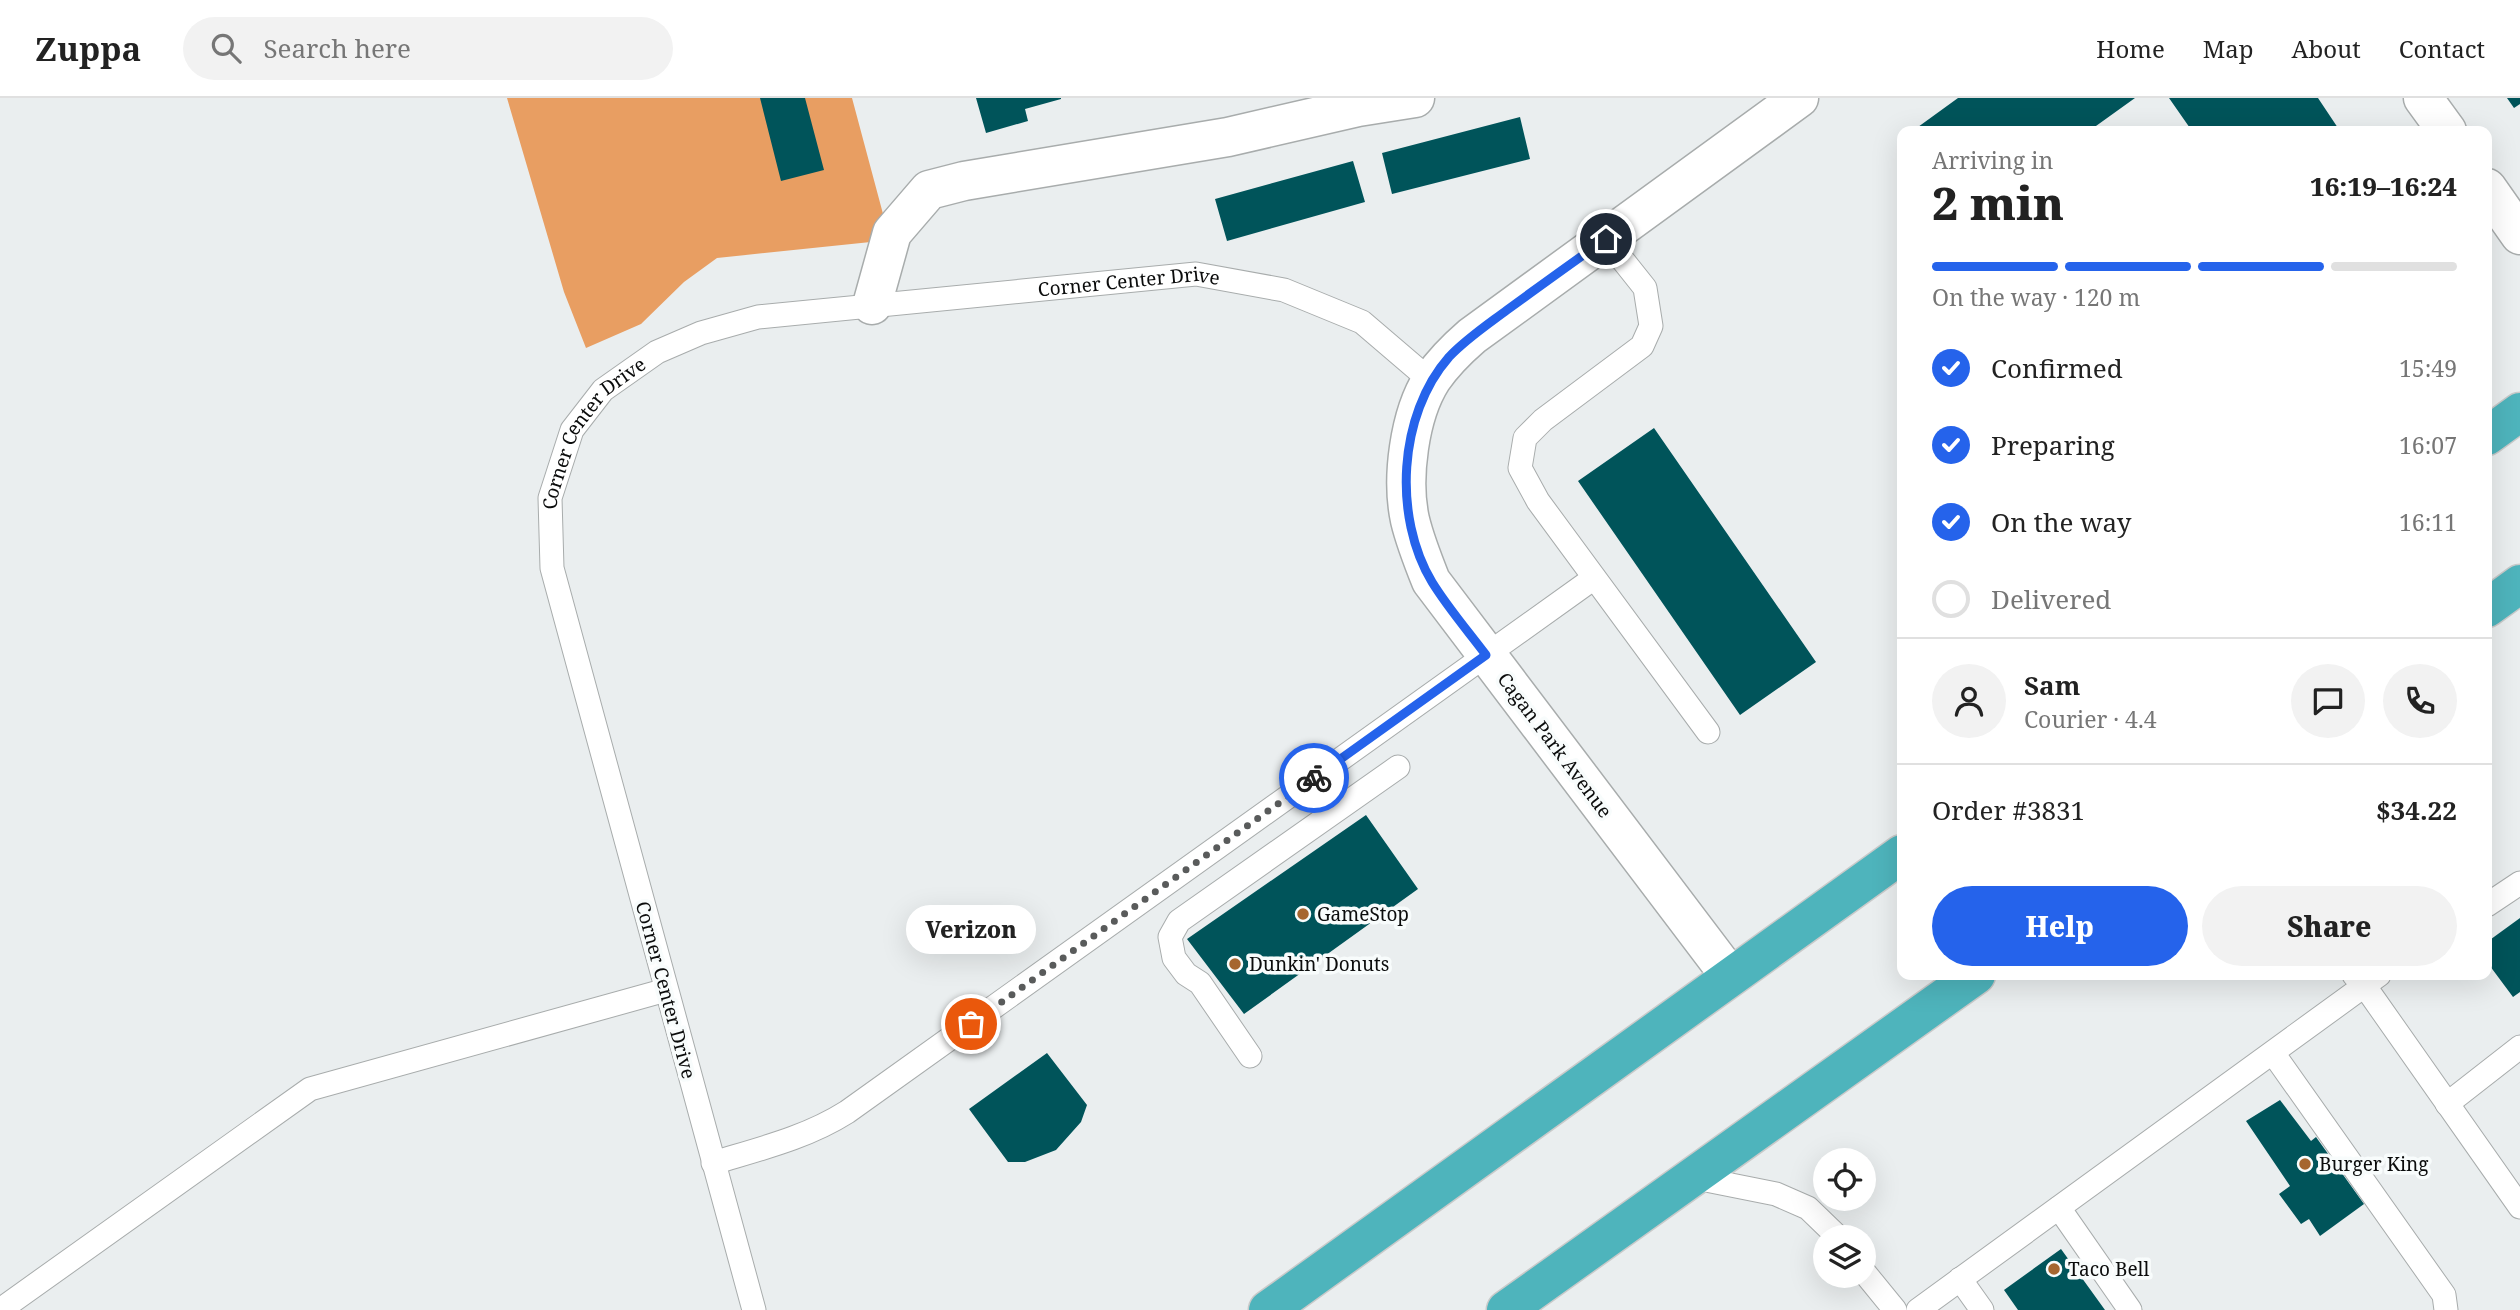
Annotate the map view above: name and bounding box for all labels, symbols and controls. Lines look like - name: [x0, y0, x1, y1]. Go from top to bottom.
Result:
- search box: [183, 17, 673, 80]
- text: Zuppa: [35, 26, 141, 71]
- icon: search: [207, 29, 245, 67]
- text: Search here: [263, 30, 411, 66]
- text: Home: [2096, 32, 2165, 65]
- text: Map: [2203, 32, 2254, 65]
- text: About: [2292, 32, 2361, 65]
- text: Contact: [2399, 32, 2485, 65]
- text: Arriving in: [1932, 144, 2053, 176]
- text: 16:19–16:24: [2310, 168, 2457, 204]
- text: 2 min: [1932, 171, 2064, 233]
- pin: [1576, 209, 1636, 269]
- icon: home: [1587, 220, 1625, 258]
- street label: Corner Center Drive: [1037, 261, 1222, 302]
- text: On the way · 120 m: [1932, 281, 2140, 313]
- icon: check: [1932, 349, 1970, 387]
- text: Confirmed: [1991, 350, 2123, 386]
- street label: Corner Center Drive: [537, 351, 651, 510]
- text: 15:49: [2399, 352, 2457, 384]
- icon: check: [1932, 426, 1970, 464]
- text: Preparing: [1991, 427, 2115, 463]
- text: 16:07: [2399, 429, 2457, 461]
- icon: check: [1932, 503, 1970, 541]
- text: On the way: [1991, 504, 2131, 540]
- text: 16:11: [2399, 506, 2457, 538]
- text: Delivered: [1991, 581, 2111, 617]
- button: person: [1932, 664, 2006, 738]
- button: chat: [2291, 664, 2365, 738]
- button: phone: [2383, 664, 2457, 738]
- street label: Cagan Park Avenue: [1492, 667, 1618, 823]
- text: Sam: [2024, 667, 2080, 703]
- text: Courier · 4.4: [2024, 703, 2157, 735]
- courier: [1279, 743, 1349, 813]
- icon: bike: [1295, 759, 1333, 797]
- text: Order #3831: [1932, 792, 2085, 828]
- text: $34.22: [2376, 792, 2457, 828]
- button: Help: [1932, 886, 2188, 966]
- button: Share: [2202, 886, 2457, 966]
- street label: Corner Center Drive: [630, 898, 702, 1082]
- place label: GameStop: [1317, 901, 1409, 927]
- callout: Verizon: [906, 905, 1036, 954]
- marker: GameStop: [1295, 906, 1311, 922]
- text: Verizon: [925, 913, 1017, 945]
- place label: Dunkin' Donuts: [1249, 951, 1389, 977]
- marker: Dunkin' Donuts: [1227, 956, 1243, 972]
- pin: [941, 994, 1001, 1054]
- icon: bag: [952, 1005, 990, 1043]
- map controls: [1813, 1148, 1876, 1288]
- button: locate: [1813, 1148, 1876, 1211]
- place label: Burger King: [2319, 1151, 2429, 1177]
- marker: Burger King: [2297, 1156, 2313, 1172]
- button: layers: [1813, 1225, 1876, 1288]
- place label: Taco Bell: [2068, 1256, 2150, 1282]
- marker: Taco Bell: [2046, 1261, 2062, 1277]

